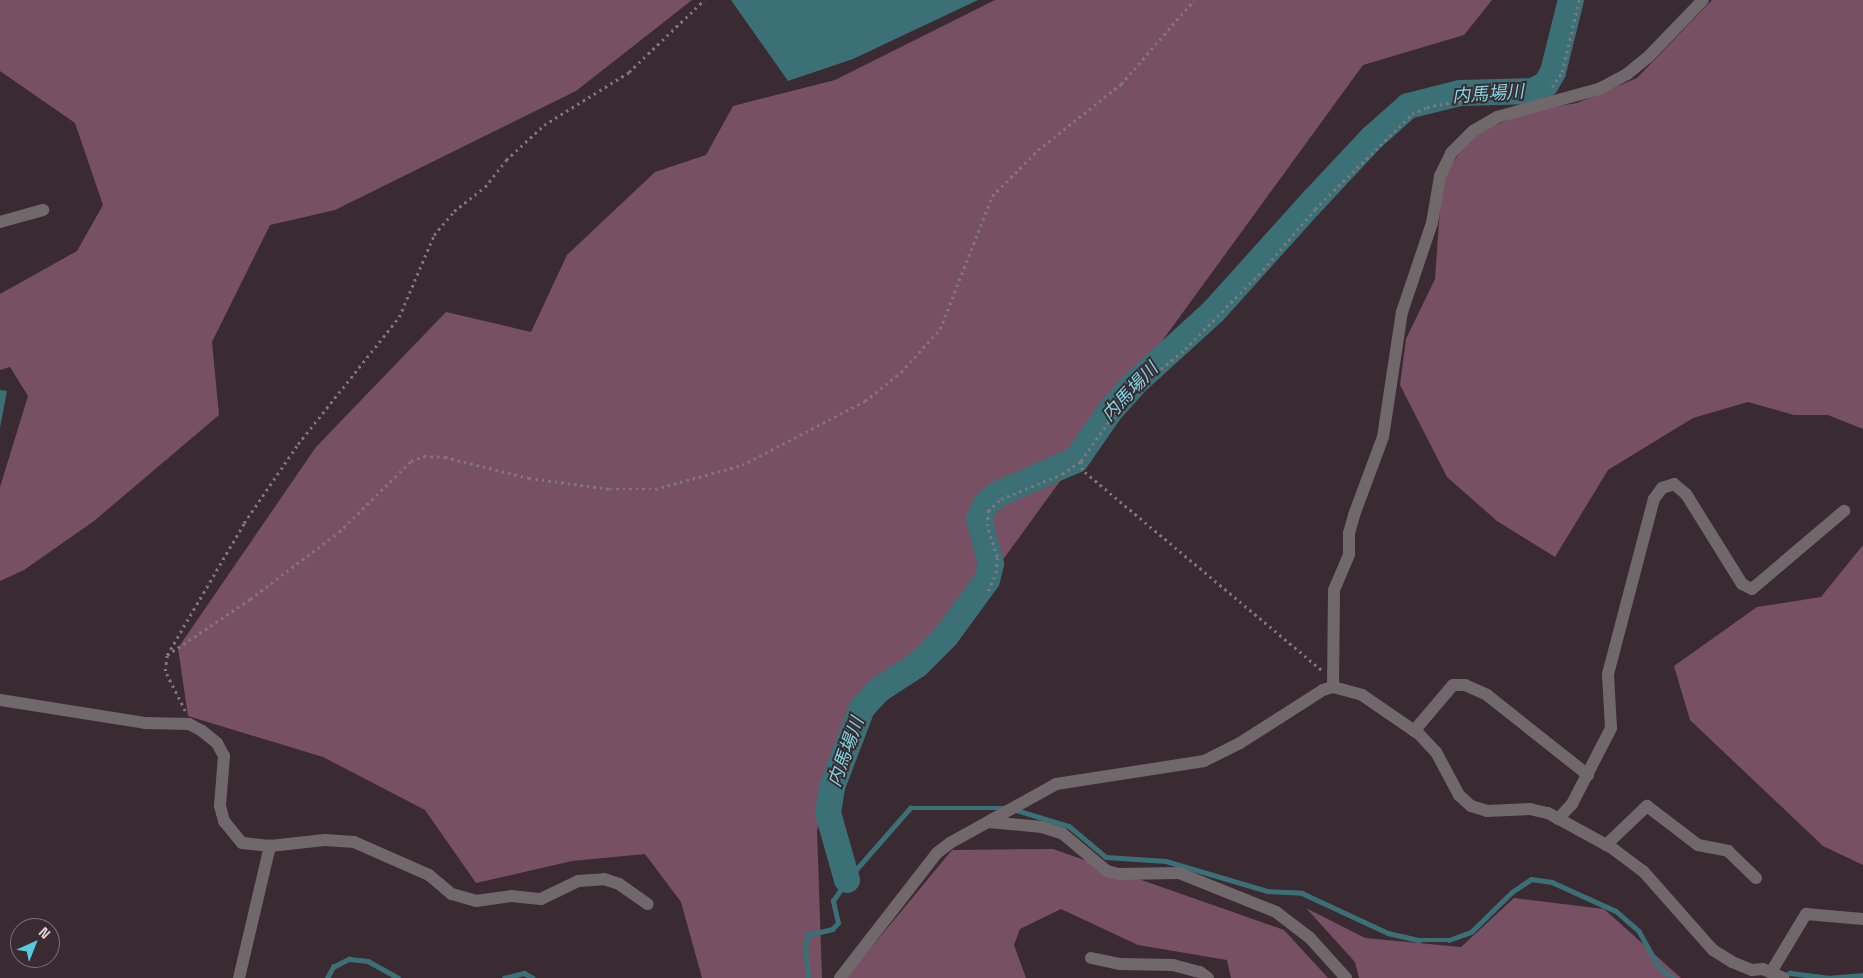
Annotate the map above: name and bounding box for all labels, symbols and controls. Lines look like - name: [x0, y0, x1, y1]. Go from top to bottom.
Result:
- water label: 内馬場川: [1451, 81, 1525, 107]
- water label: 内馬場川: [1098, 358, 1162, 426]
- water label: 内馬場川: [824, 714, 868, 790]
- north arrow: [10, 918, 60, 968]
- text: N: [35, 923, 54, 943]

